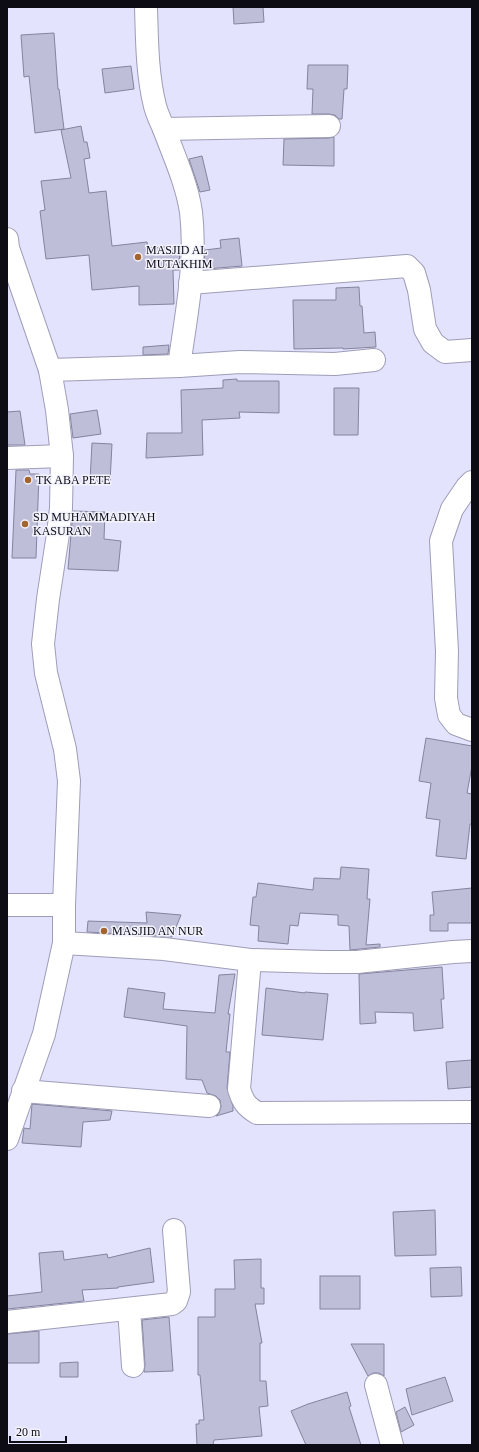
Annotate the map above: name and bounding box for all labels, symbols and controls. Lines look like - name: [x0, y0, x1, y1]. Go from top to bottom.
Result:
- place label: MASJID AL MUTAKHIM: [146, 243, 213, 271]
- marker: MASJID AL MUTAKHIM: [133, 252, 143, 262]
- place label: TK ABA PETE: [36, 473, 111, 487]
- marker: TK ABA PETE: [23, 475, 33, 485]
- place label: SD MUHAMMADIYAH KASURAN: [33, 510, 156, 538]
- marker: SD MUHAMMADIYAH KASURAN: [20, 519, 30, 529]
- place label: MASJID AN NUR: [112, 924, 203, 938]
- marker: MASJID AN NUR: [99, 926, 109, 936]
- scale bar: [10, 1418, 66, 1444]
- text: 20 m: [16, 1425, 41, 1439]

